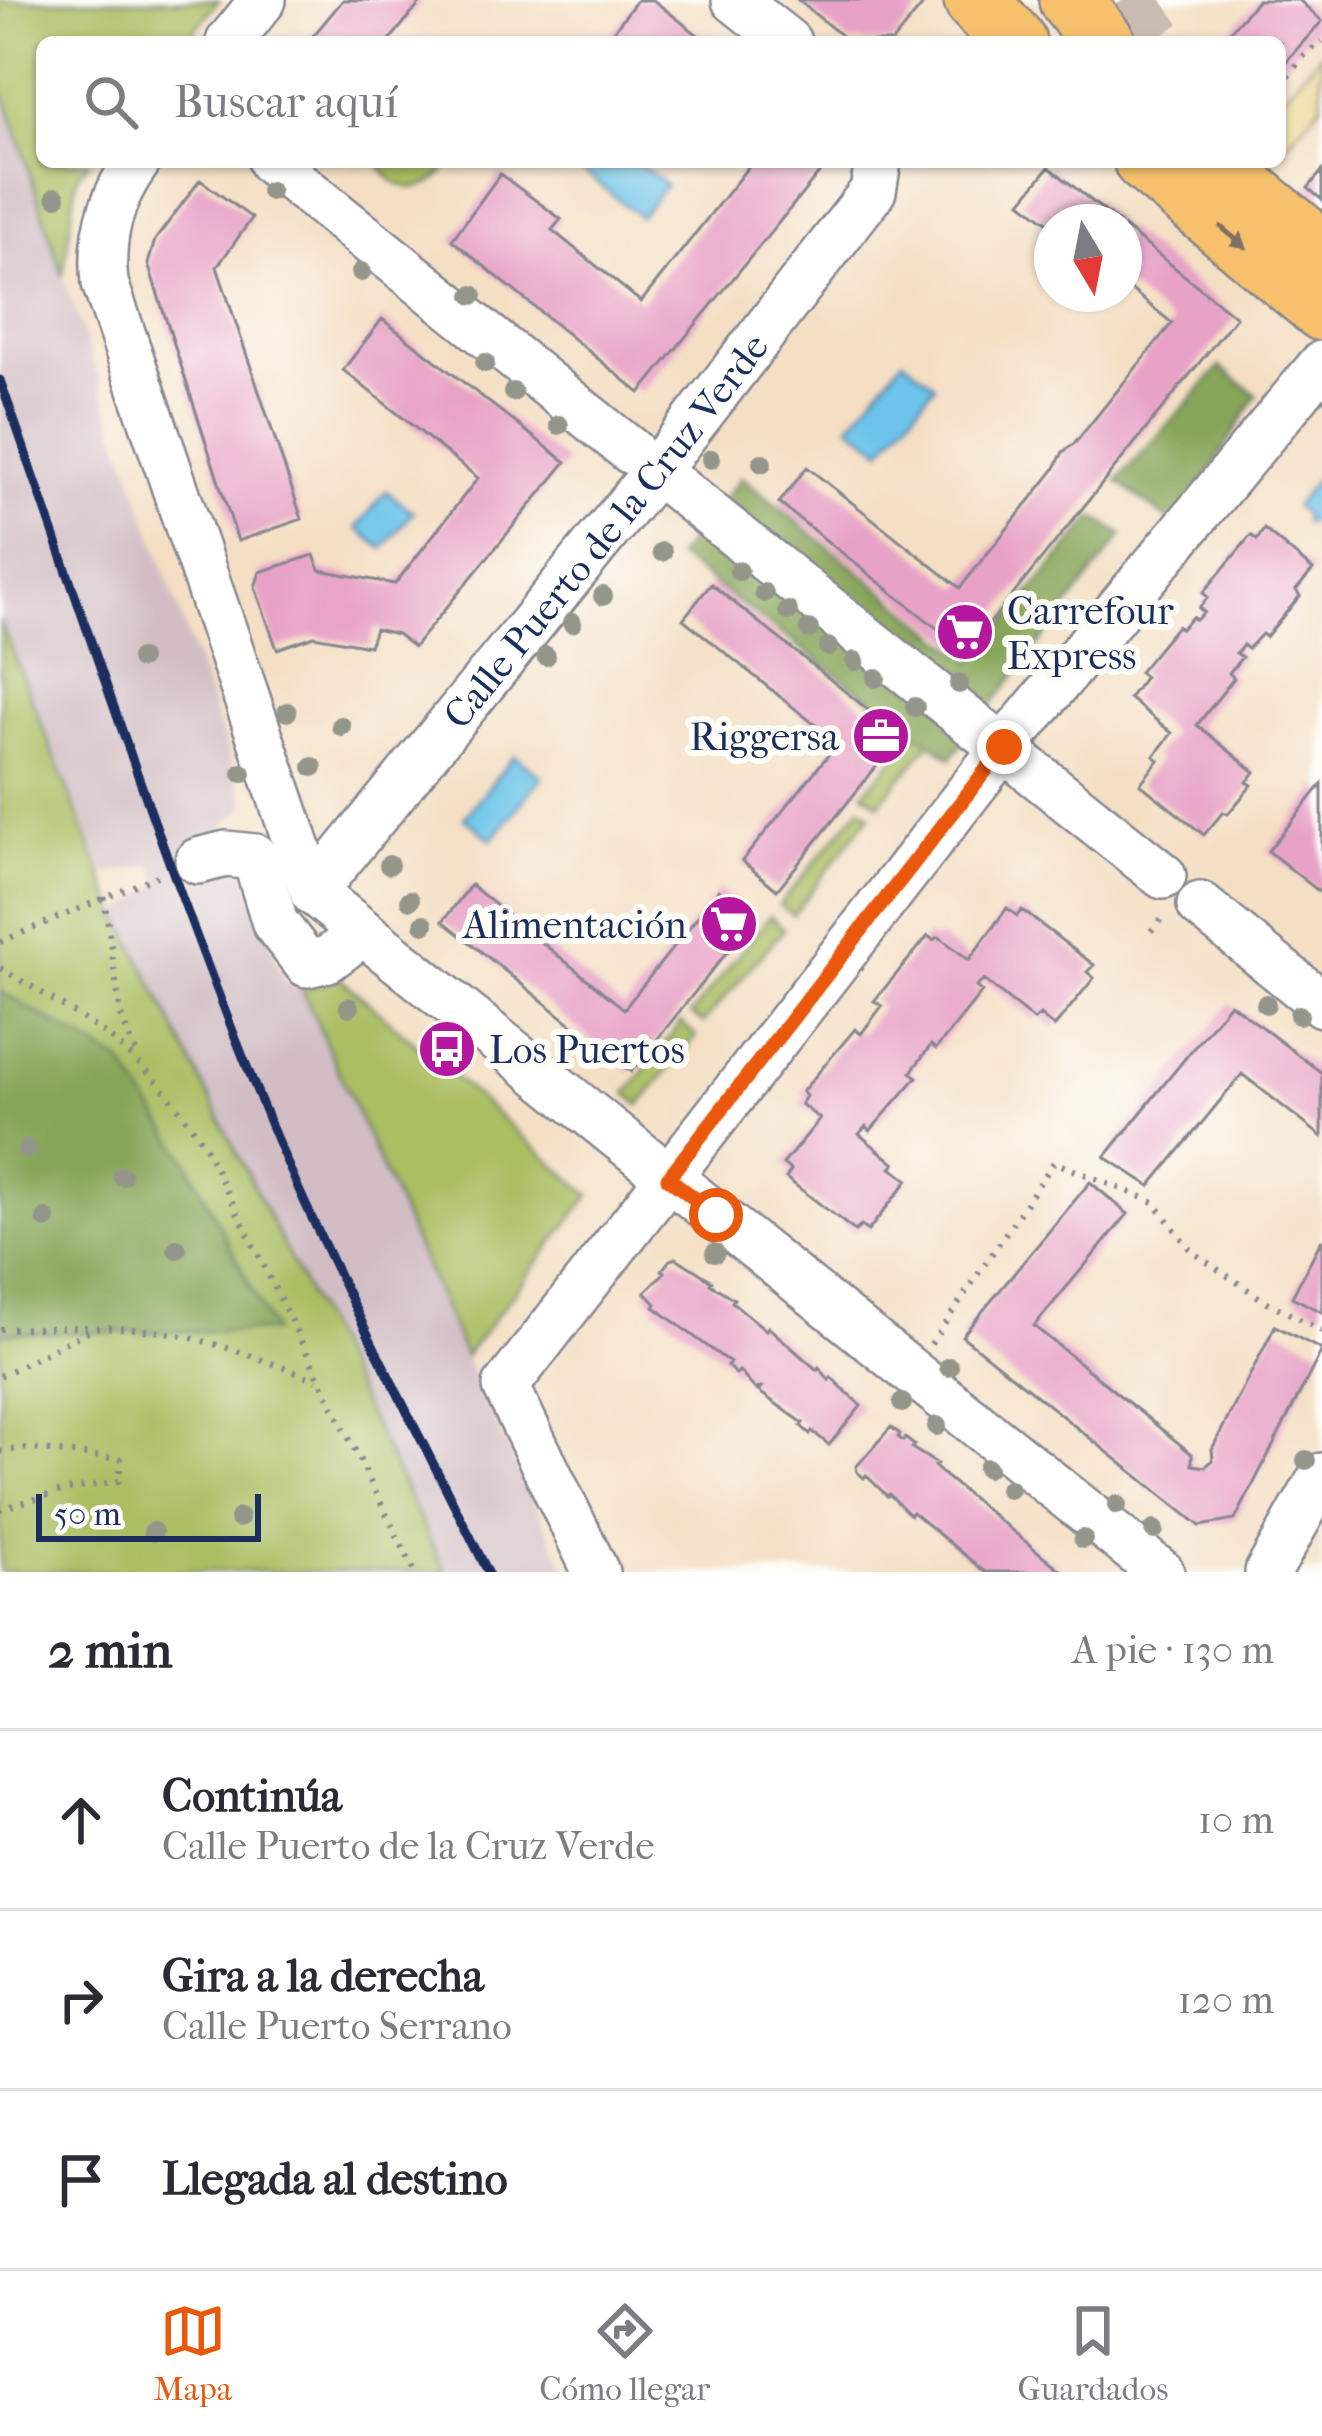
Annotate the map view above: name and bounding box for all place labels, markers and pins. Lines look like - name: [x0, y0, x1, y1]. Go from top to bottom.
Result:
- place label: Carrefour Express: [1007, 588, 1174, 679]
- supermarket icon: Carrefour Express: [934, 601, 996, 663]
- office icon: Riggersa: [850, 705, 912, 767]
- place label: Riggersa: [689, 714, 840, 760]
- supermarket icon: Alimentación: [698, 893, 760, 955]
- place label: Alimentación: [461, 902, 687, 948]
- bus stop icon: Los Puertos: [416, 1018, 478, 1080]
- place label: Los Puertos: [489, 1027, 685, 1073]

